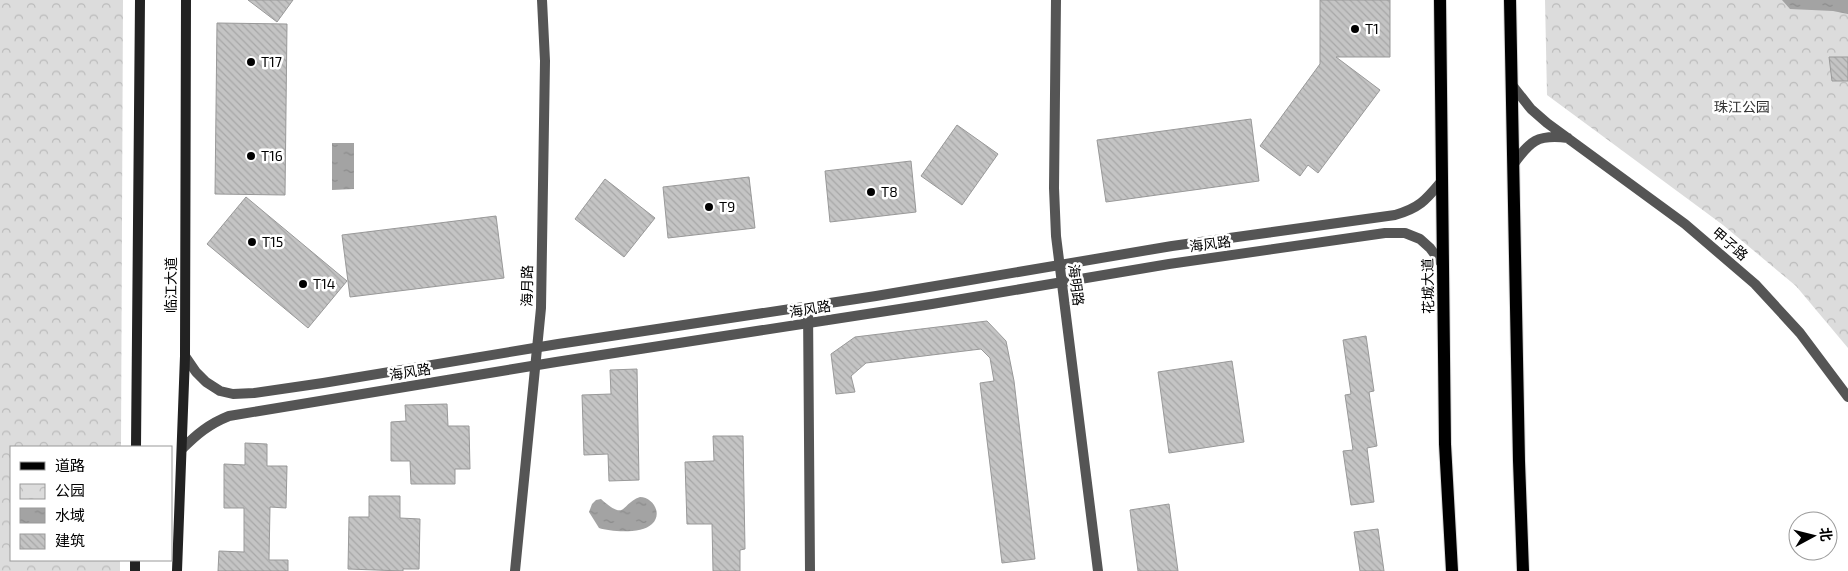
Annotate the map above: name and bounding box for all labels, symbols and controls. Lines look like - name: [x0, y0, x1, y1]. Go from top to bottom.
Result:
- place label: T1: [1365, 20, 1379, 37]
- marker: T1: [1349, 23, 1361, 35]
- place label: T17: [261, 53, 282, 70]
- marker: T17: [245, 56, 257, 68]
- park label: 珠江公园: [1714, 98, 1770, 115]
- place label: T16: [261, 147, 283, 164]
- marker: T16: [245, 150, 257, 162]
- place label: T8: [881, 183, 898, 200]
- marker: T8: [865, 186, 877, 198]
- place label: T9: [719, 198, 735, 215]
- marker: T9: [703, 201, 715, 213]
- street label: 甲子路: [1709, 223, 1752, 264]
- street label: 海风路: [1188, 232, 1232, 255]
- place label: T15: [262, 233, 283, 250]
- marker: T15: [246, 236, 258, 248]
- street label: 临江大道: [162, 257, 179, 313]
- street label: 花城大道: [1419, 258, 1436, 314]
- street label: 海明路: [1066, 263, 1087, 307]
- street label: 海月路: [518, 265, 535, 307]
- place label: T14: [313, 275, 335, 292]
- marker: T14: [297, 278, 309, 290]
- street label: 海风路: [788, 297, 832, 320]
- street label: 海风路: [388, 360, 432, 383]
- legend: [10, 446, 172, 561]
- text: 道路: [55, 456, 85, 474]
- text: 公园: [55, 481, 85, 499]
- text: 水域: [55, 506, 85, 524]
- north arrow: [1788, 511, 1838, 561]
- text: 北: [1817, 526, 1836, 542]
- text: 建筑: [55, 531, 85, 549]

